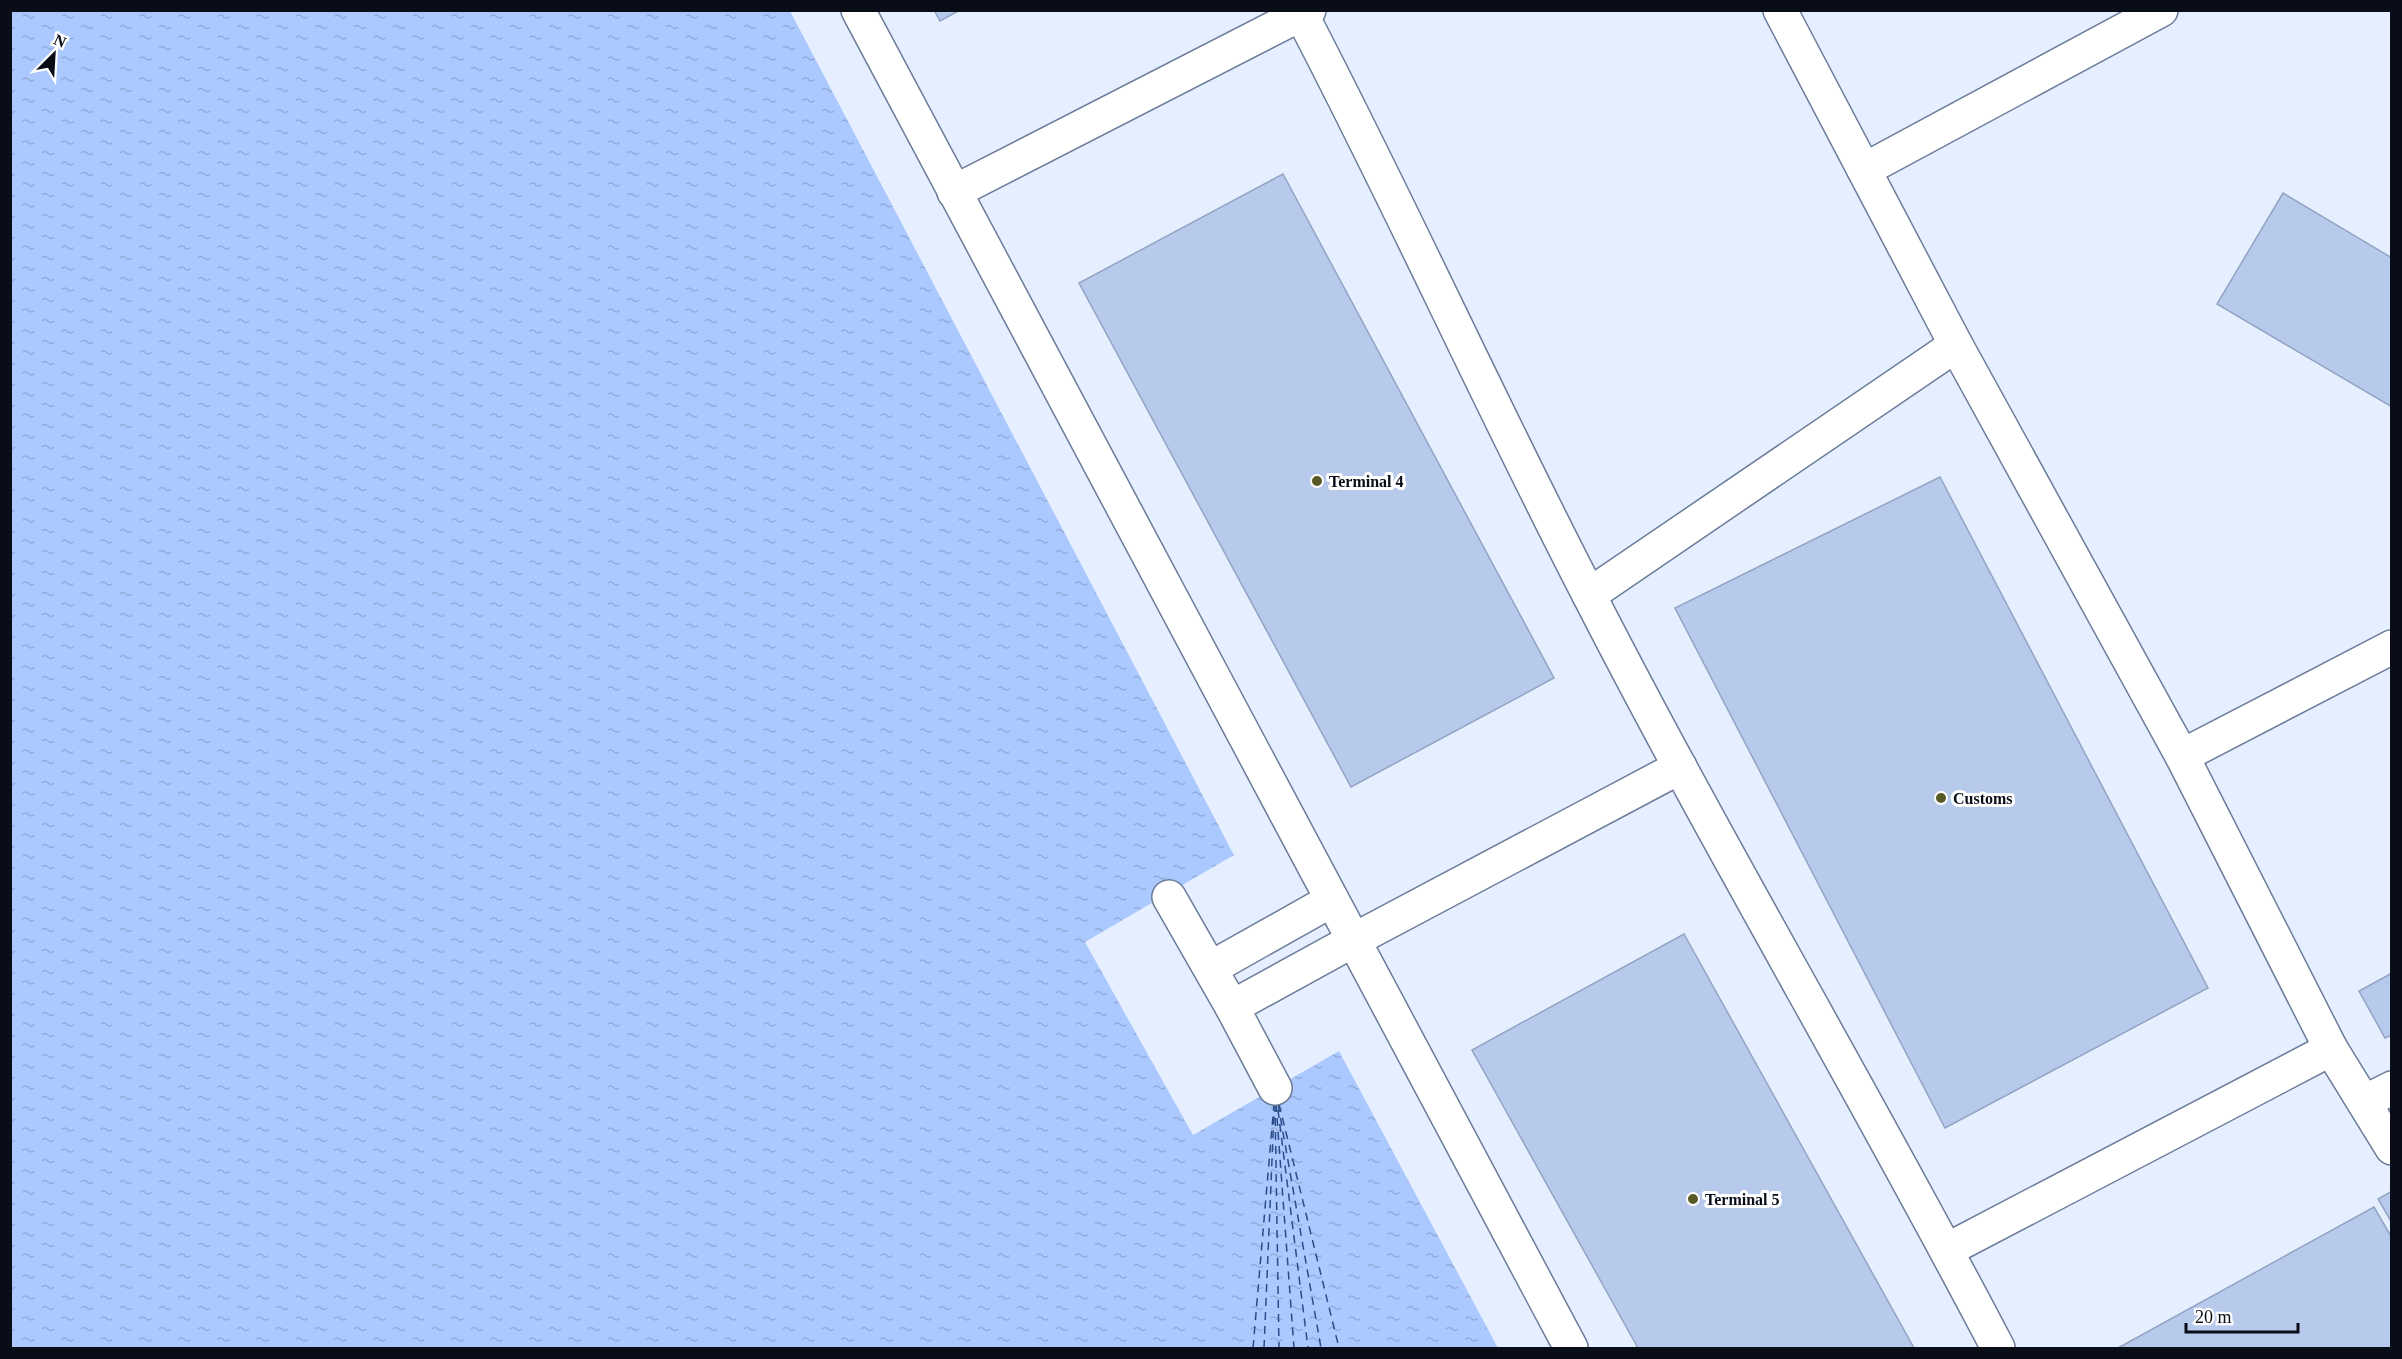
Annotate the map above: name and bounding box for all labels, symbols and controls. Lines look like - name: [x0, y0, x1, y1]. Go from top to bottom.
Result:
- north arrow: [24, 24, 84, 84]
- text: N: [51, 31, 69, 51]
- place label: Terminal 4: [1329, 473, 1404, 490]
- marker: Terminal 4: [1310, 474, 1324, 488]
- place label: Customs: [1953, 790, 2013, 807]
- marker: Customs: [1934, 791, 1948, 805]
- place label: Terminal 5: [1705, 1191, 1780, 1208]
- marker: Terminal 5: [1686, 1192, 1700, 1206]
- scale bar: [2186, 1296, 2298, 1334]
- text: 20 m: [2195, 1307, 2232, 1327]

